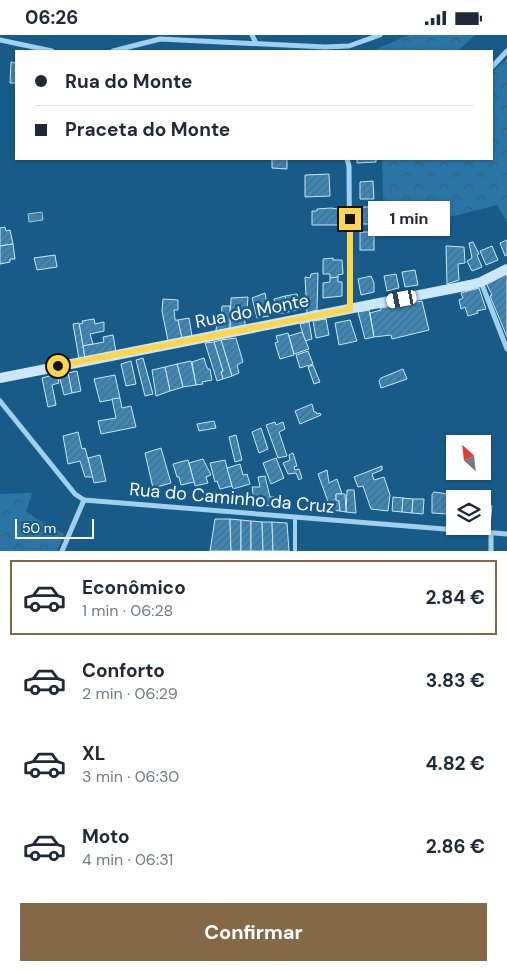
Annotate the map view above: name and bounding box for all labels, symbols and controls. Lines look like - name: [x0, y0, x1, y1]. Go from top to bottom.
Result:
- text: 06:26: [25, 5, 78, 30]
- text: Rua do Monte: [65, 69, 192, 94]
- text: Praceta do Monte: [65, 117, 230, 142]
- callout: 1 min: [368, 201, 450, 237]
- route end: [339, 208, 361, 230]
- text: 1 min: [390, 208, 428, 229]
- street label: Rua do Monte: [193, 288, 311, 334]
- car: [385, 289, 418, 309]
- route start: [47, 355, 69, 377]
- north arrow: [446, 435, 491, 480]
- map controls: [446, 435, 491, 535]
- street label: Rua do Caminho da Cruz: [129, 477, 335, 519]
- button: layers: [446, 490, 491, 535]
- scale bar: [15, 516, 94, 539]
- text: 50 m: [22, 519, 56, 537]
- icon: car: [22, 575, 67, 620]
- text: Econômico: [82, 575, 186, 600]
- text: 2.84 €: [425, 585, 485, 610]
- text: 1 min · 06:28: [82, 600, 173, 621]
- icon: car: [22, 658, 67, 703]
- text: Conforto: [82, 658, 165, 683]
- text: 3.83 €: [426, 668, 485, 693]
- text: 2 min · 06:29: [82, 683, 178, 704]
- icon: car: [22, 741, 67, 786]
- text: XL: [82, 741, 105, 766]
- text: 4.82 €: [426, 751, 485, 776]
- text: 3 min · 06:30: [82, 766, 179, 787]
- icon: car: [22, 824, 67, 869]
- text: Moto: [82, 824, 130, 849]
- text: 2.86 €: [426, 834, 485, 859]
- text: 4 min · 06:31: [82, 849, 173, 870]
- button: Confirmar: [20, 903, 487, 961]

